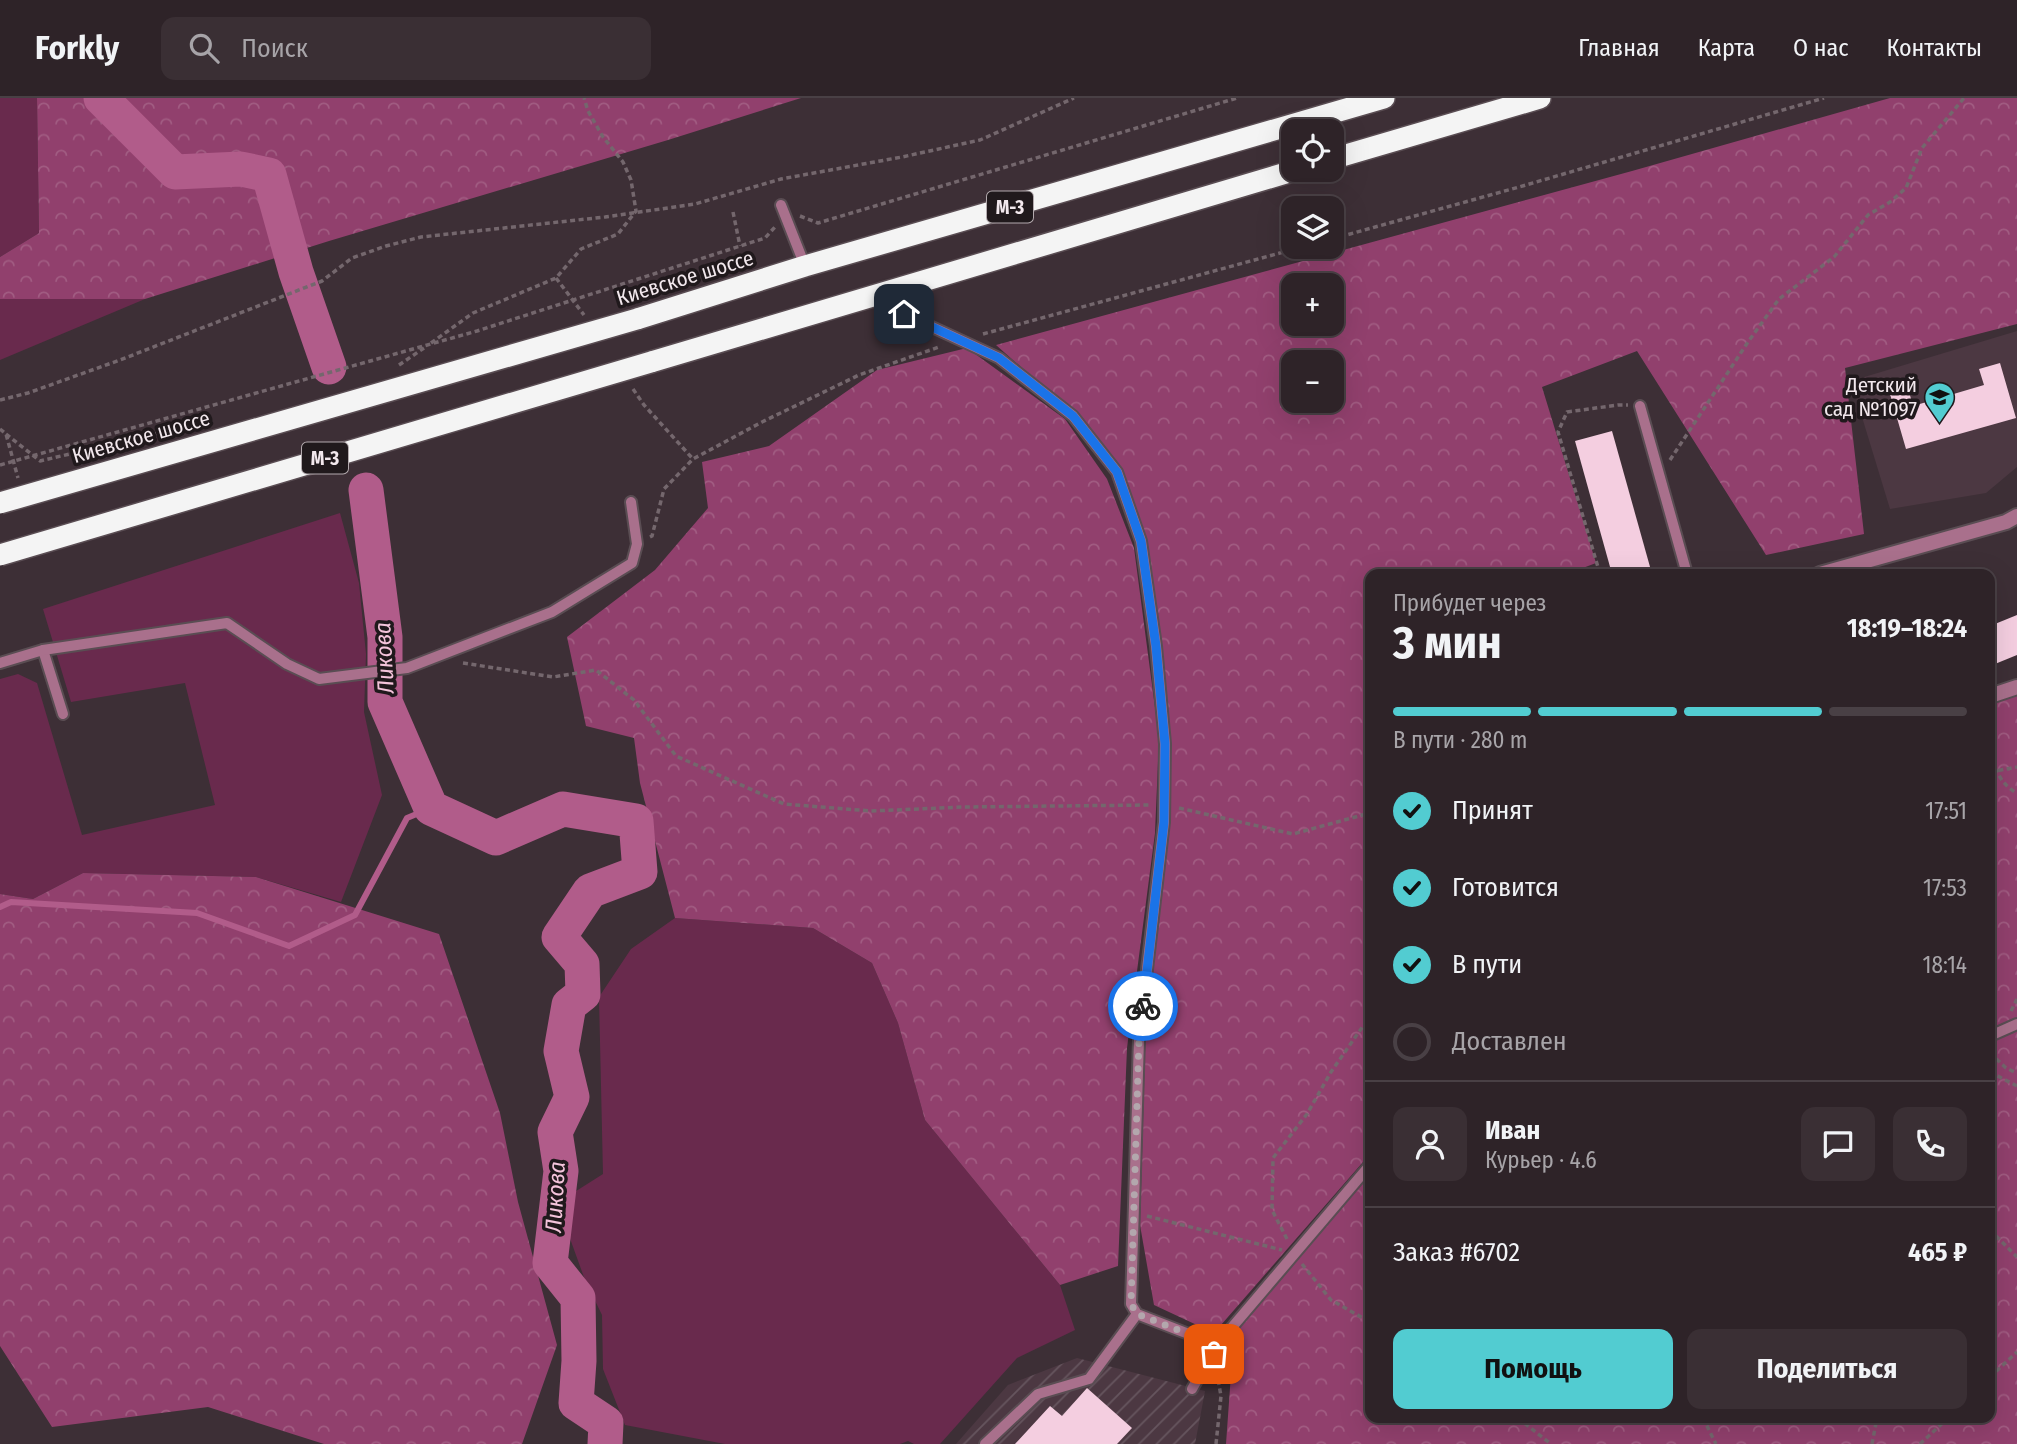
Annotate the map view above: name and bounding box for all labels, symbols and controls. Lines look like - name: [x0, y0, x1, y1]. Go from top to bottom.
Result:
- search box: [161, 17, 651, 80]
- text: Forkly: [35, 28, 119, 68]
- icon: search: [185, 29, 223, 67]
- text: Поиск: [241, 33, 308, 64]
- text: Главная: [1578, 34, 1660, 62]
- text: Карта: [1698, 34, 1755, 62]
- text: О нас: [1793, 34, 1848, 62]
- text: Контакты: [1886, 34, 1982, 62]
- map controls: [1281, 119, 1344, 413]
- button: locate: [1281, 119, 1344, 182]
- road number: М-3: [987, 192, 1033, 222]
- button: layers: [1281, 196, 1344, 259]
- street label: Киевское шоссе: [613, 245, 757, 311]
- button: +: [1281, 273, 1344, 336]
- pin: [874, 284, 934, 344]
- icon: home: [885, 295, 923, 333]
- button: −: [1281, 350, 1344, 413]
- place label: Детский сад №1097: [1824, 372, 1917, 422]
- school or university icon: Детский сад №1097: [1923, 380, 1957, 424]
- street label: Киевское шоссе: [69, 405, 213, 469]
- road number: М-3: [302, 442, 348, 474]
- text: Прибудет через: [1393, 589, 1546, 617]
- text: 18:19–18:24: [1847, 613, 1967, 644]
- text: 3 мин: [1393, 615, 1502, 670]
- water label: Ликова: [368, 622, 400, 695]
- text: В пути · 280 m: [1393, 726, 1528, 754]
- icon: check: [1393, 792, 1431, 830]
- text: Принят: [1452, 795, 1533, 826]
- text: 17:51: [1925, 797, 1967, 825]
- icon: check: [1393, 869, 1431, 907]
- text: Готовится: [1452, 872, 1559, 903]
- text: 17:53: [1923, 874, 1967, 902]
- icon: check: [1393, 946, 1431, 984]
- text: В пути: [1452, 949, 1522, 980]
- text: 18:14: [1922, 951, 1967, 979]
- courier: [1108, 971, 1178, 1041]
- icon: bike: [1124, 987, 1162, 1025]
- text: Доставлен: [1452, 1026, 1567, 1057]
- button: person: [1393, 1107, 1467, 1181]
- button: chat: [1801, 1107, 1875, 1181]
- button: phone: [1893, 1107, 1967, 1181]
- text: Иван: [1485, 1115, 1540, 1146]
- text: Курьер · 4.6: [1485, 1146, 1597, 1174]
- water label: Ликова: [539, 1161, 571, 1234]
- text: Заказ #6702: [1393, 1237, 1520, 1268]
- text: 465 ₽: [1908, 1237, 1967, 1268]
- pin: [1184, 1324, 1244, 1384]
- button: Помощь: [1393, 1329, 1673, 1409]
- button: Поделиться: [1687, 1329, 1967, 1409]
- icon: bag: [1195, 1335, 1233, 1373]

